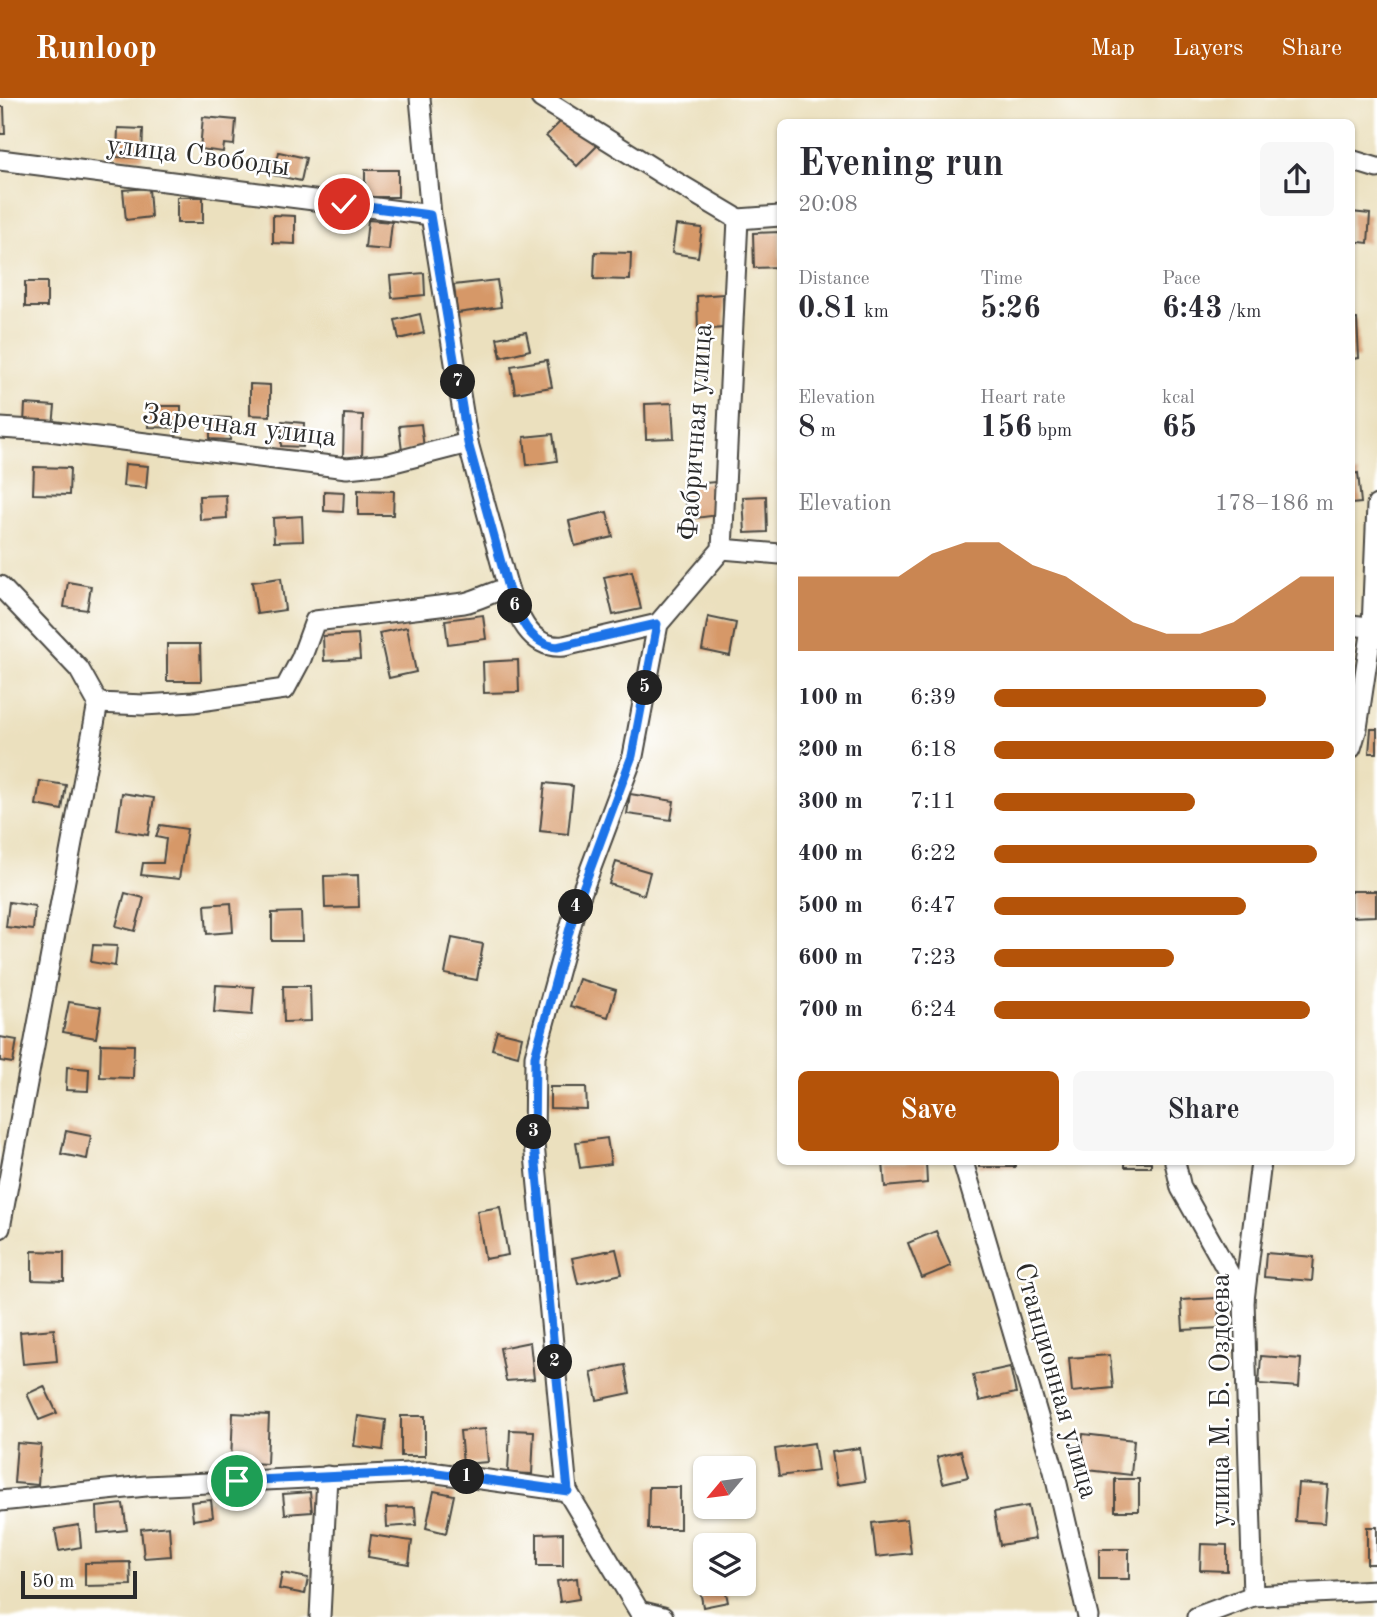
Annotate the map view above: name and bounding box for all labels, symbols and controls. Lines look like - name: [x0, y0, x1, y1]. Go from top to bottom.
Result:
- text: Runloop: [35, 33, 157, 66]
- text: Map: [1091, 37, 1135, 61]
- text: Layers: [1173, 37, 1243, 61]
- text: Share: [1281, 37, 1342, 61]
- street label: улица Свободы: [105, 132, 291, 182]
- button: share: [1260, 142, 1334, 216]
- text: Evening run: [798, 146, 1004, 184]
- pin: [314, 174, 374, 234]
- icon: check: [325, 185, 363, 223]
- text: 20:08: [798, 193, 858, 216]
- text: Distance: [798, 270, 870, 289]
- text: Time: [980, 270, 1023, 289]
- text: Pace: [1162, 270, 1201, 289]
- text: 0.81: [798, 294, 859, 324]
- text: 5:26: [980, 294, 1041, 324]
- text: 6:43: [1162, 294, 1223, 324]
- text: km: [859, 303, 889, 322]
- text: /km: [1223, 303, 1261, 322]
- street label: Фабричная улица: [675, 322, 719, 542]
- pin: 7: [440, 364, 476, 400]
- text: 7: [452, 372, 463, 391]
- text: Elevation: [798, 389, 875, 408]
- text: Heart rate: [980, 389, 1065, 408]
- text: kcal: [1162, 389, 1195, 408]
- street label: Заречная улица: [140, 401, 338, 453]
- text: 8: [798, 413, 815, 443]
- text: 156: [980, 413, 1032, 443]
- text: 65: [1162, 413, 1197, 443]
- text: m: [815, 422, 836, 441]
- text: bpm: [1032, 422, 1072, 441]
- text: Elevation: [798, 492, 892, 515]
- text: 178–186 m: [1215, 492, 1334, 515]
- pin: 6: [498, 588, 532, 624]
- text: 6: [509, 596, 520, 615]
- pin: 5: [628, 670, 662, 706]
- text: 5: [639, 678, 650, 697]
- text: 100 m: [798, 686, 863, 709]
- text: 6:39: [910, 686, 956, 709]
- text: 200 m: [798, 738, 863, 761]
- text: 6:18: [910, 738, 956, 761]
- text: 300 m: [798, 790, 863, 813]
- text: 7:11: [910, 790, 956, 813]
- text: 400 m: [798, 842, 863, 865]
- text: 6:22: [910, 842, 956, 865]
- pin: 4: [558, 890, 594, 924]
- text: 500 m: [798, 894, 863, 917]
- text: 6:47: [910, 894, 956, 917]
- text: 4: [570, 897, 581, 916]
- text: 600 m: [798, 946, 863, 969]
- text: 7:23: [910, 946, 956, 969]
- text: 700 m: [798, 998, 863, 1021]
- text: 6:24: [910, 998, 956, 1021]
- button: Save: [798, 1071, 1059, 1151]
- button: Share: [1073, 1071, 1334, 1151]
- pin: 3: [516, 1114, 552, 1150]
- text: 3: [528, 1122, 539, 1141]
- street label: Станционная улица: [1008, 1260, 1102, 1502]
- street label: улица М. Б. Оздоева: [1208, 1273, 1236, 1527]
- pin: 2: [538, 1344, 572, 1380]
- text: 2: [549, 1352, 560, 1371]
- pin: [207, 1451, 267, 1511]
- north arrow: [693, 1456, 756, 1519]
- map controls: [693, 1456, 756, 1596]
- pin: 1: [449, 1460, 484, 1494]
- icon: arrive: [218, 1462, 256, 1500]
- text: 1: [461, 1467, 472, 1486]
- button: layers: [693, 1533, 756, 1596]
- scale bar: [21, 1568, 136, 1600]
- text: 50 m: [32, 1573, 74, 1592]

